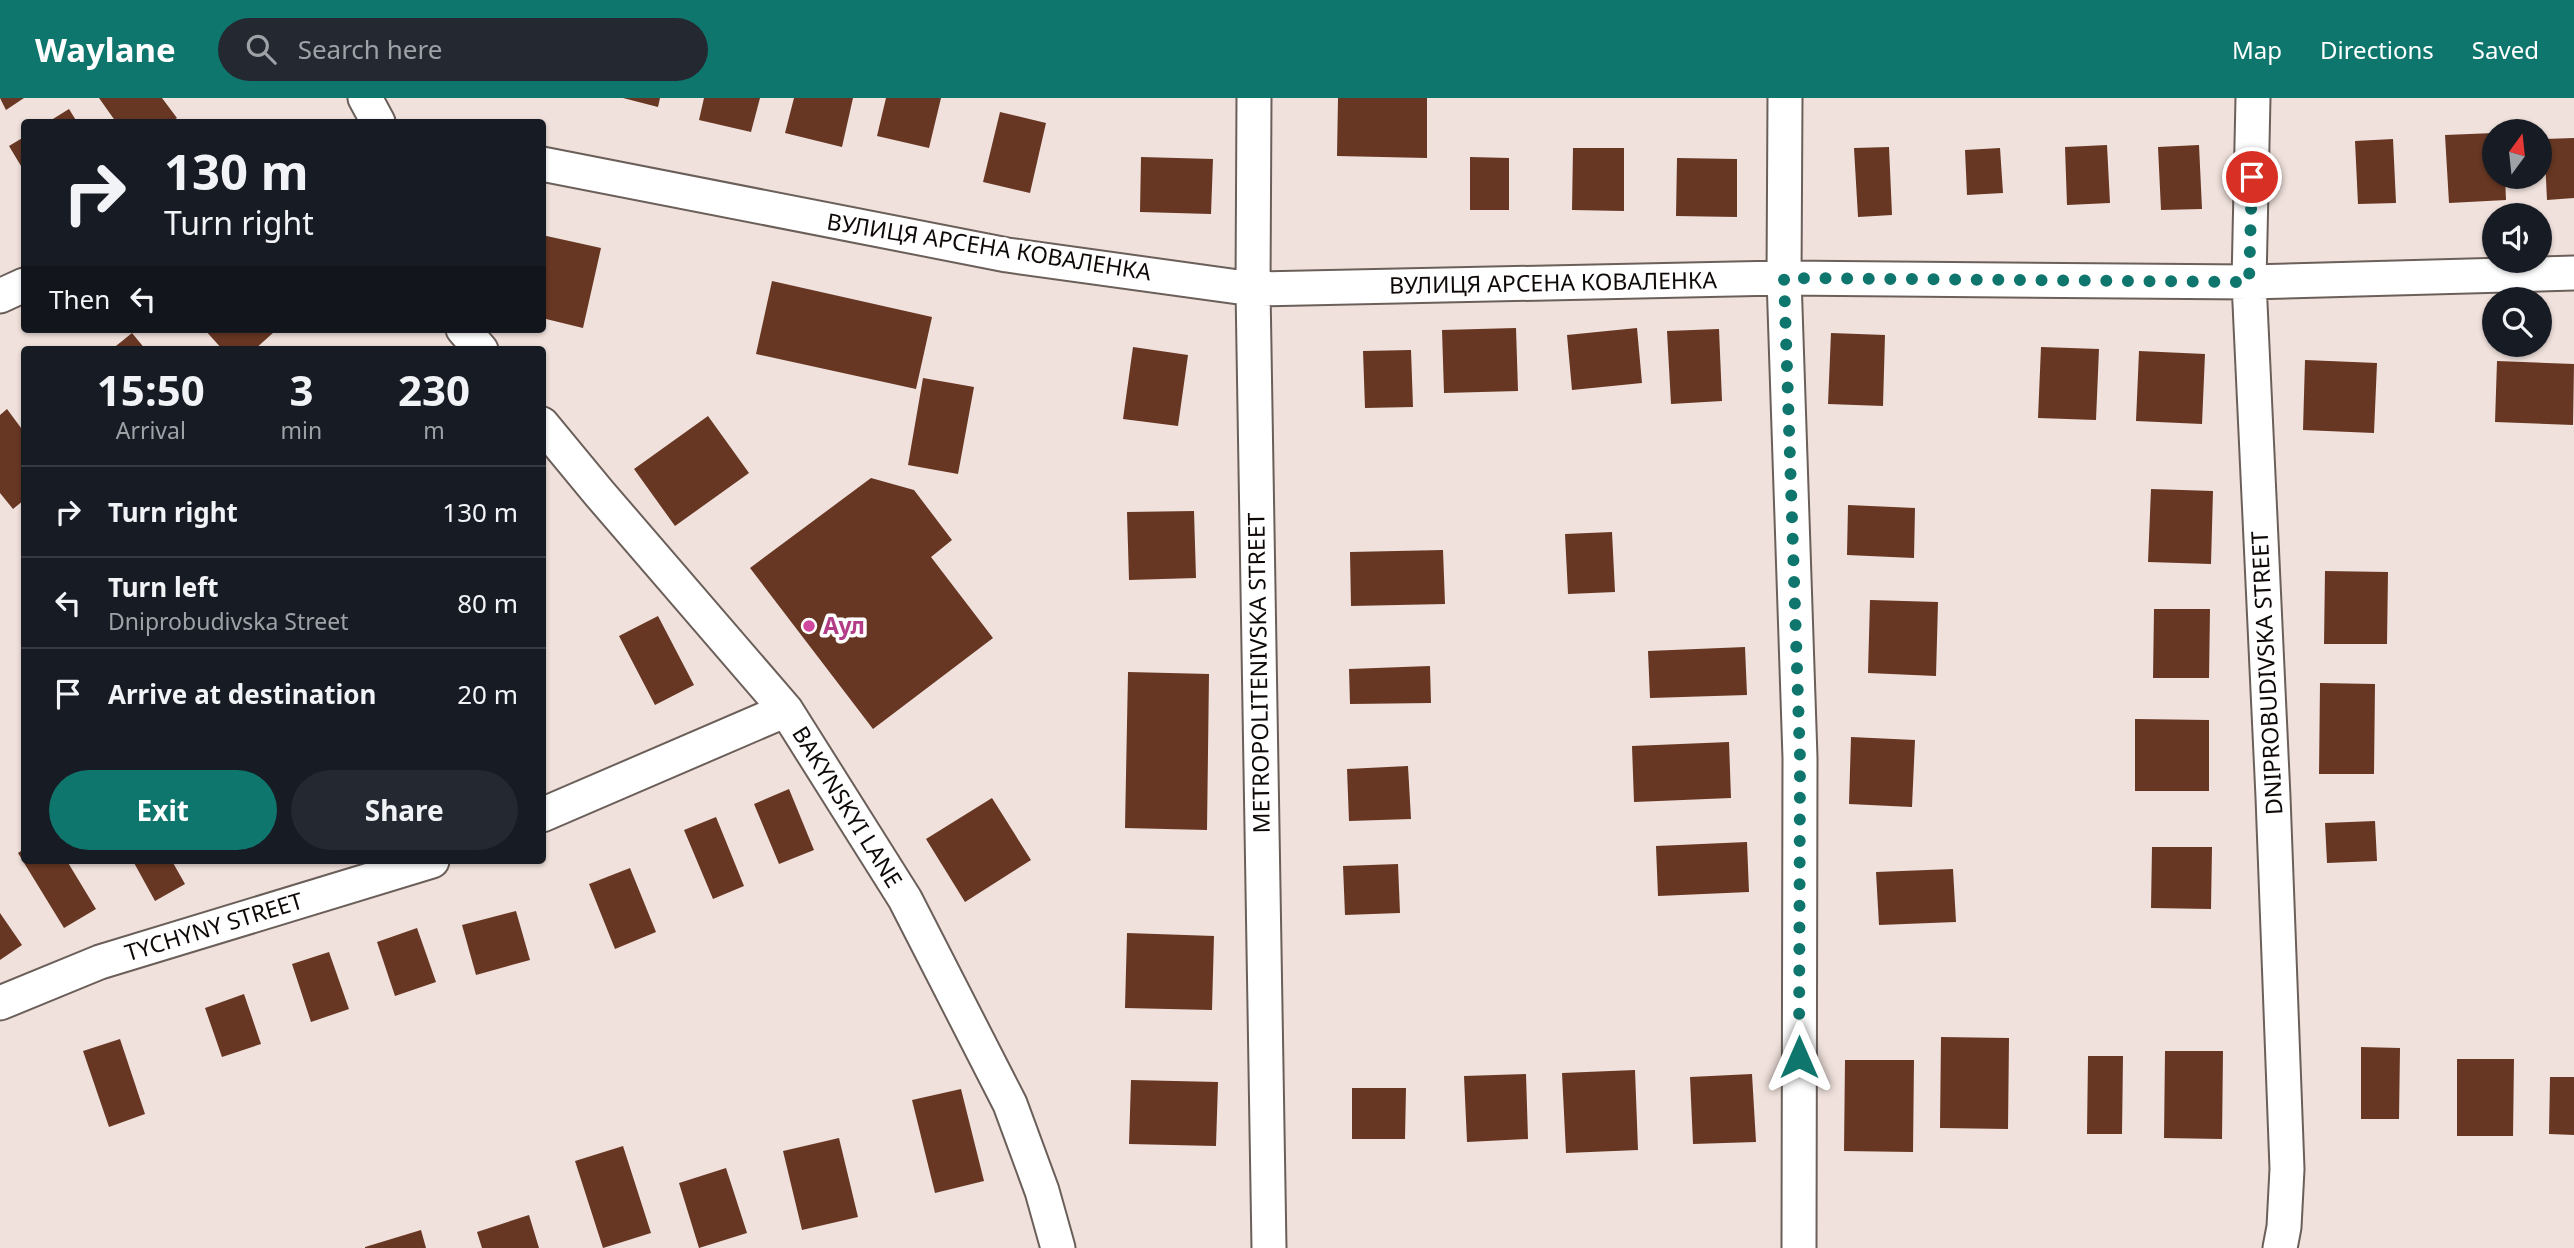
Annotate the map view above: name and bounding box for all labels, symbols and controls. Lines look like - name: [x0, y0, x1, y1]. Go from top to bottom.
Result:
- search box: [218, 18, 708, 81]
- text: Waylane: [35, 27, 176, 72]
- icon: search: [242, 30, 280, 68]
- text: Search here: [298, 31, 442, 67]
- text: Map: [2232, 33, 2282, 66]
- text: Directions: [2320, 33, 2434, 66]
- text: Saved: [2472, 33, 2539, 66]
- north arrow: [2482, 119, 2552, 189]
- map controls: [2482, 119, 2552, 357]
- text: 130 m: [164, 138, 309, 204]
- icon: right: [49, 147, 140, 238]
- pin: [2222, 147, 2282, 207]
- icon: arrive: [2233, 158, 2271, 196]
- text: Turn right: [164, 201, 314, 244]
- button: sound: [2482, 203, 2552, 273]
- street label: ВУЛИЦЯ АРСЕНА КОВАЛЕНКА: [825, 205, 1154, 288]
- street label: ВУЛИЦЯ АРСЕНА КОВАЛЕНКА: [1389, 263, 1718, 301]
- icon: left: [124, 280, 162, 318]
- text: Then: [49, 281, 110, 317]
- button: search: [2482, 287, 2552, 357]
- text: 15:50: [97, 361, 205, 418]
- text: 3: [289, 361, 313, 418]
- text: 230: [398, 361, 470, 418]
- text: Arrival: [116, 414, 186, 446]
- text: min: [281, 414, 322, 446]
- text: m: [423, 414, 445, 446]
- icon: right: [49, 493, 87, 531]
- text: Turn right: [108, 494, 238, 530]
- text: 130 m: [442, 494, 518, 530]
- street label: METROPOLITENIVSKA STREET: [1239, 512, 1277, 834]
- street label: DNIPROBUDIVSKA STREET: [2243, 530, 2289, 816]
- text: Turn left: [108, 569, 219, 605]
- icon: left: [49, 584, 87, 622]
- text: 80 m: [457, 585, 518, 621]
- text: Dniprobudivska Street: [108, 605, 349, 637]
- place label: Аул: [823, 609, 865, 641]
- marker: Аул: [801, 618, 817, 634]
- icon: arrive: [49, 675, 87, 713]
- text: Arrive at destination: [108, 676, 377, 712]
- text: 20 m: [457, 676, 518, 712]
- street label: BAKYNSKYI LANE: [785, 720, 910, 893]
- button: Exit: [49, 770, 277, 850]
- button: Share: [291, 770, 518, 850]
- street label: TYCHYNY STREET: [121, 884, 307, 968]
- position arrow: [1762, 1020, 1836, 1094]

